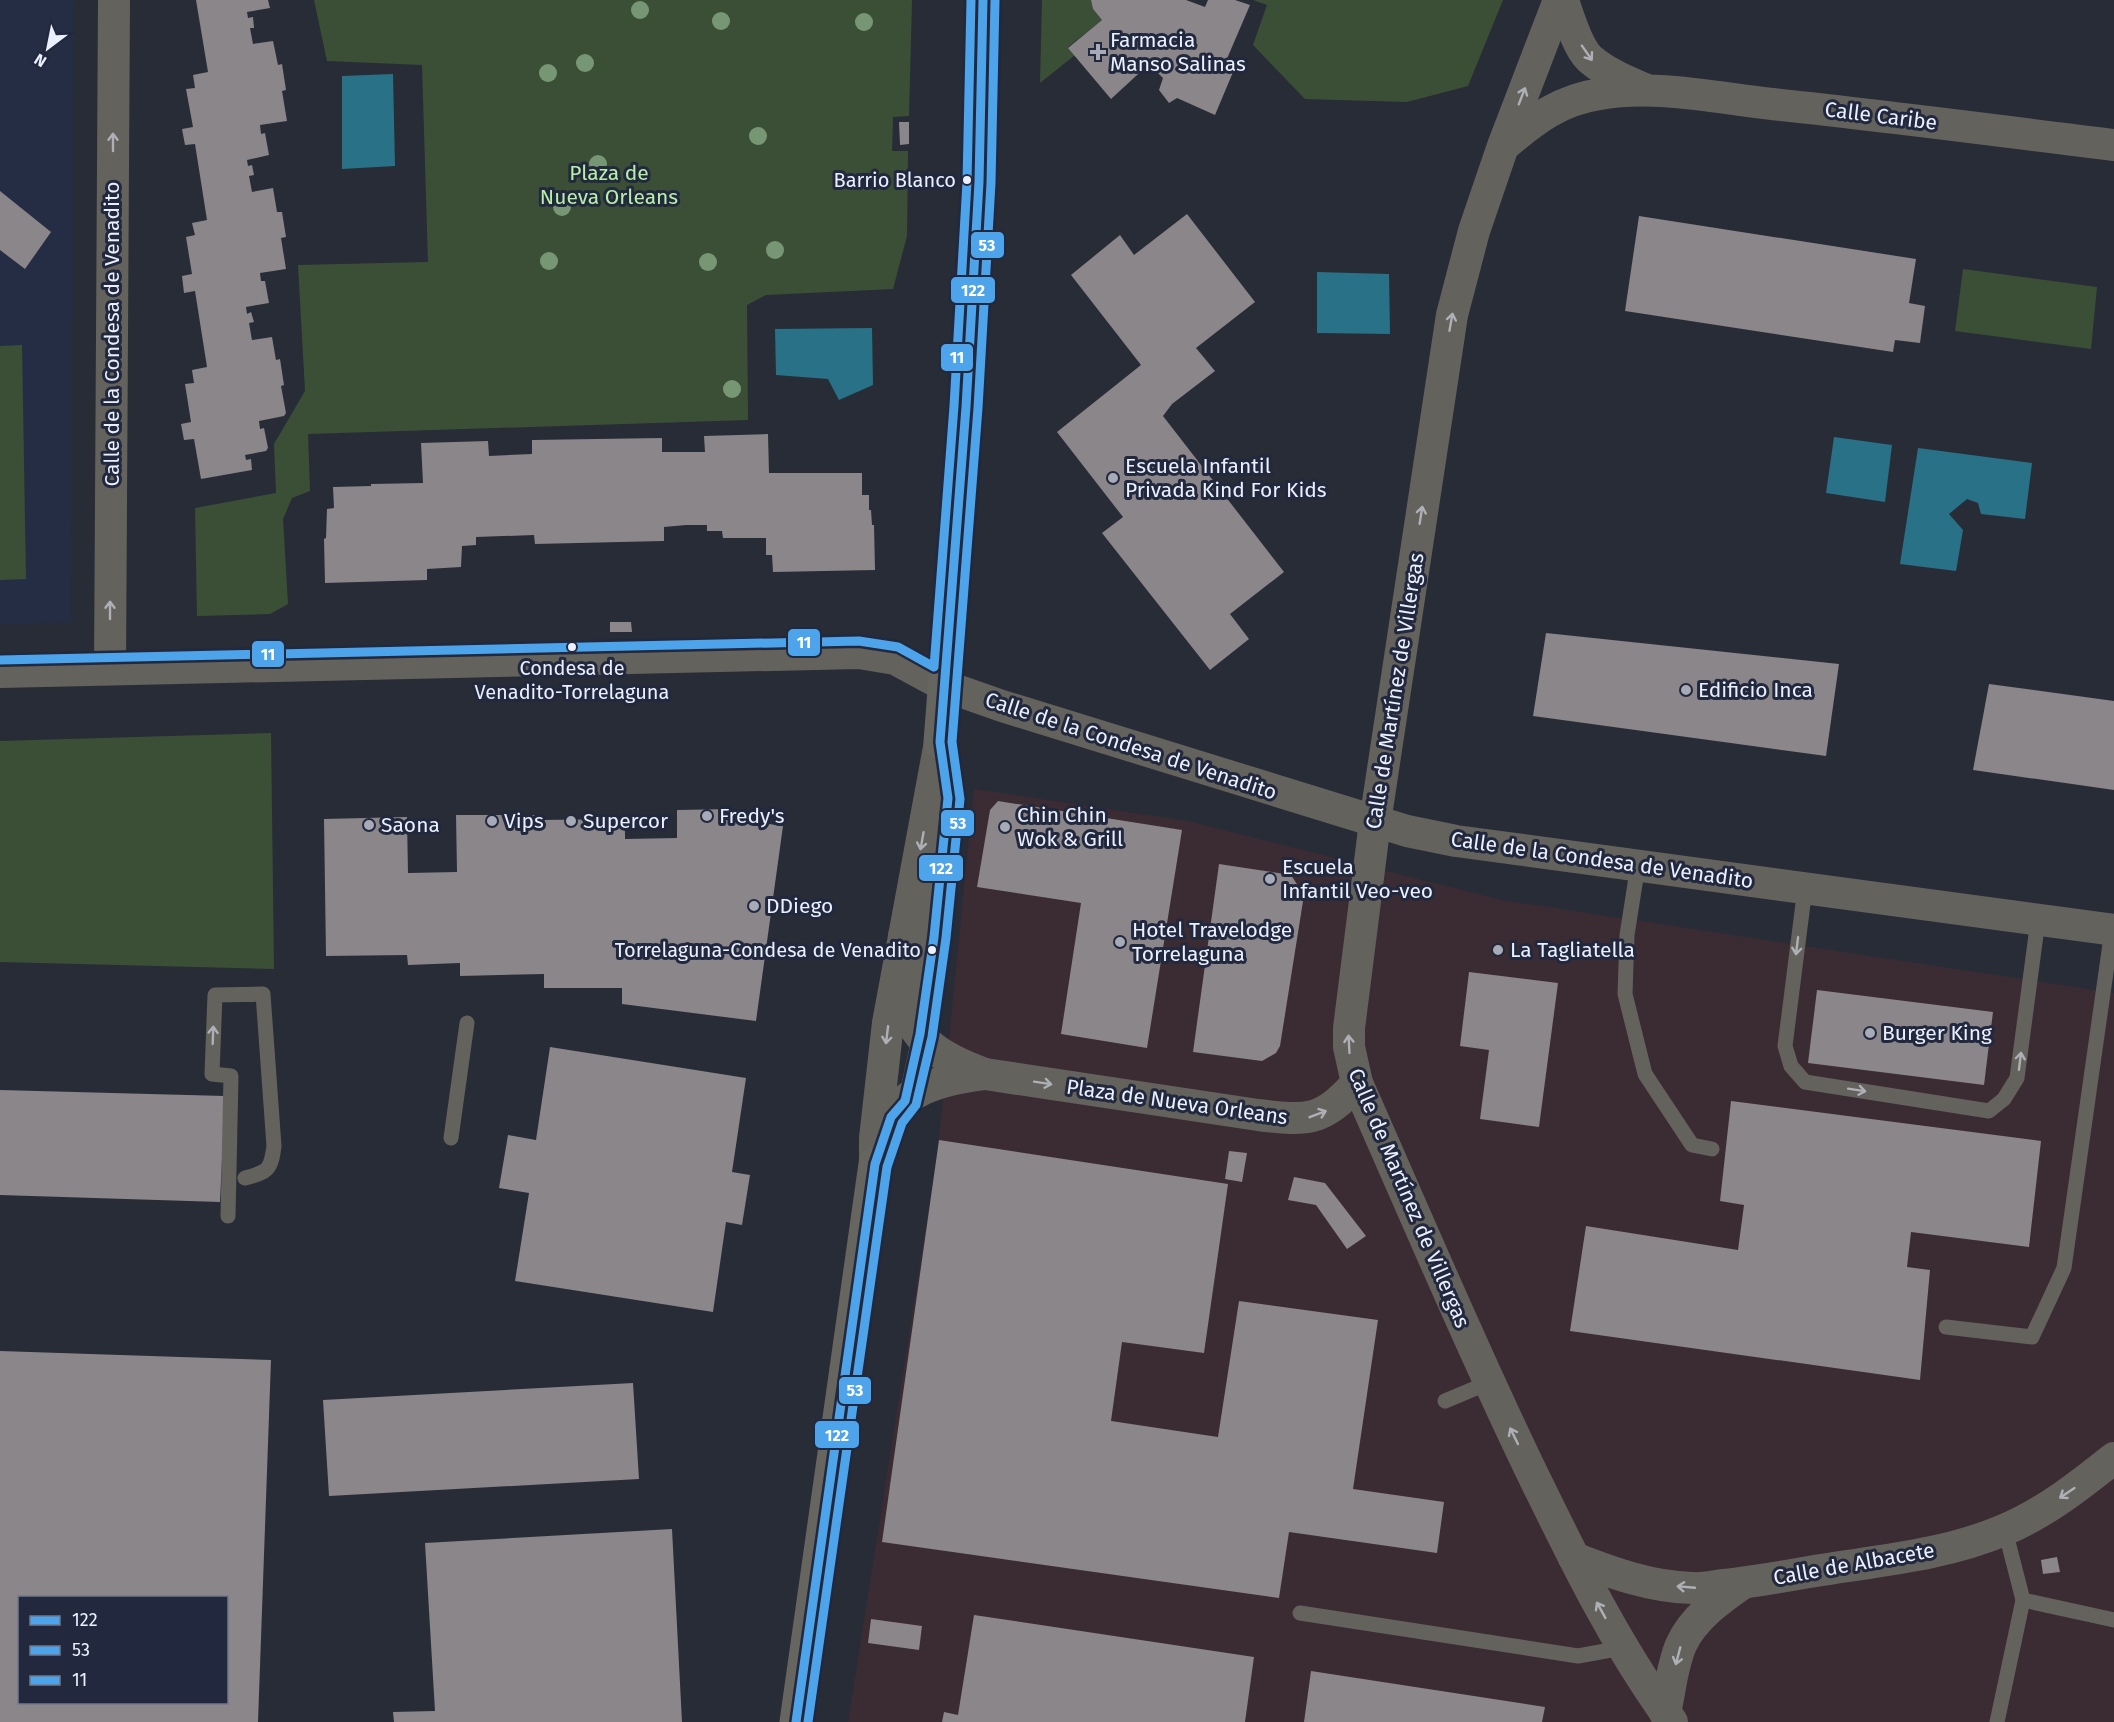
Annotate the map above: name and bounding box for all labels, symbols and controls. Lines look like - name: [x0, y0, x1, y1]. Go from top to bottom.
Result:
- north arrow: [18, 18, 78, 78]
- place label: Farmacia Manso Salinas: [1110, 27, 1246, 77]
- one-way arrow: [1581, 44, 1593, 60]
- marker: Farmacia Manso Salinas: [1091, 45, 1105, 59]
- text: N: [31, 49, 50, 71]
- one-way arrow: [1517, 88, 1528, 106]
- street label: Calle Caribe: [1823, 96, 1939, 136]
- one-way arrow: [107, 133, 119, 153]
- park label: Plaza de Nueva Orleans: [540, 160, 678, 210]
- place label: Barrio Blanco: [834, 168, 956, 192]
- marker: Barrio Blanco: [961, 174, 973, 186]
- street label: Calle de la Condesa de Venadito: [99, 182, 125, 486]
- line badge: 53: [970, 231, 1005, 259]
- text: 53: [979, 236, 995, 255]
- line badge: 122: [950, 276, 996, 304]
- text: 122: [961, 281, 985, 300]
- one-way arrow: [1445, 313, 1456, 332]
- line badge: 11: [940, 343, 974, 372]
- text: 11: [950, 348, 964, 367]
- place label: Escuela Infantil Privada Kind For Kids: [1125, 453, 1327, 503]
- marker: Escuela Infantil Privada Kind For Kids: [1106, 471, 1120, 485]
- one-way arrow: [1416, 505, 1427, 525]
- street label: Calle de Martínez de Villergas: [1360, 551, 1430, 831]
- one-way arrow: [104, 601, 116, 621]
- line badge: 11: [787, 628, 821, 657]
- text: 11: [797, 633, 811, 652]
- line badge: 11: [251, 640, 285, 668]
- marker: Condesa de Venadito-Torrelaguna: [566, 641, 578, 653]
- text: 11: [261, 645, 275, 664]
- place label: Condesa de Venadito-Torrelaguna: [475, 656, 669, 704]
- place label: Edificio Inca: [1698, 677, 1813, 703]
- marker: Edificio Inca: [1679, 683, 1693, 697]
- street label: Calle de la Condesa de Venadito: [982, 687, 1280, 805]
- place label: Chin Chin Wok & Grill: [1017, 802, 1123, 852]
- place label: Fredy's: [719, 803, 785, 829]
- place label: Vips: [504, 808, 544, 834]
- place label: Supercor: [583, 808, 668, 834]
- marker: Fredy's: [700, 809, 714, 823]
- line badge: 53: [940, 809, 975, 837]
- place label: Saona: [381, 812, 440, 838]
- marker: Vips: [485, 814, 499, 828]
- marker: Supercor: [564, 814, 578, 828]
- text: 53: [950, 814, 966, 833]
- marker: Saona: [362, 818, 376, 832]
- marker: Chin Chin Wok & Grill: [998, 820, 1012, 834]
- street label: Calle de la Condesa de Venadito: [1449, 826, 1755, 894]
- one-way arrow: [916, 830, 927, 850]
- line badge: 122: [918, 854, 964, 882]
- place label: Escuela Infantil Veo-veo: [1282, 854, 1433, 904]
- text: 122: [929, 859, 953, 878]
- marker: Escuela Infantil Veo-veo: [1263, 872, 1277, 886]
- place label: DDiego: [766, 893, 833, 919]
- marker: DDiego: [747, 899, 761, 913]
- place label: Hotel Travelodge Torrelaguna: [1132, 917, 1292, 967]
- marker: Hotel Travelodge Torrelaguna: [1113, 935, 1127, 949]
- one-way arrow: [1792, 936, 1803, 956]
- place label: La Tagliatella: [1510, 937, 1635, 963]
- place label: Torrelaguna-Condesa de Venadito: [615, 938, 921, 962]
- marker: La Tagliatella: [1491, 943, 1505, 957]
- marker: Torrelaguna-Condesa de Venadito: [926, 944, 938, 956]
- place label: Burger King: [1882, 1020, 1992, 1046]
- one-way arrow: [881, 1024, 892, 1044]
- one-way arrow: [208, 1025, 219, 1045]
- marker: Burger King: [1863, 1026, 1877, 1040]
- one-way arrow: [1344, 1035, 1355, 1055]
- one-way arrow: [2014, 1052, 2025, 1071]
- street label: Calle de Martínez de Villergas: [1342, 1064, 1476, 1332]
- street label: Plaza de Nueva Orleans: [1065, 1074, 1290, 1130]
- one-way arrow: [1032, 1077, 1052, 1088]
- one-way arrow: [1846, 1084, 1866, 1095]
- one-way arrow: [1308, 1108, 1327, 1119]
- line badge: 53: [838, 1376, 872, 1405]
- text: 53: [847, 1381, 863, 1400]
- line badge: 122: [814, 1420, 860, 1449]
- text: 122: [825, 1426, 849, 1445]
- one-way arrow: [1508, 1427, 1520, 1445]
- one-way arrow: [2060, 1487, 2076, 1499]
- street label: Calle de Albacete: [1771, 1537, 1937, 1591]
- one-way arrow: [1677, 1581, 1696, 1592]
- legend: [18, 1596, 228, 1704]
- one-way arrow: [1595, 1602, 1606, 1620]
- text: 122: [72, 1609, 98, 1631]
- text: 53: [72, 1639, 90, 1661]
- one-way arrow: [1672, 1646, 1684, 1665]
- text: 11: [72, 1669, 87, 1691]

